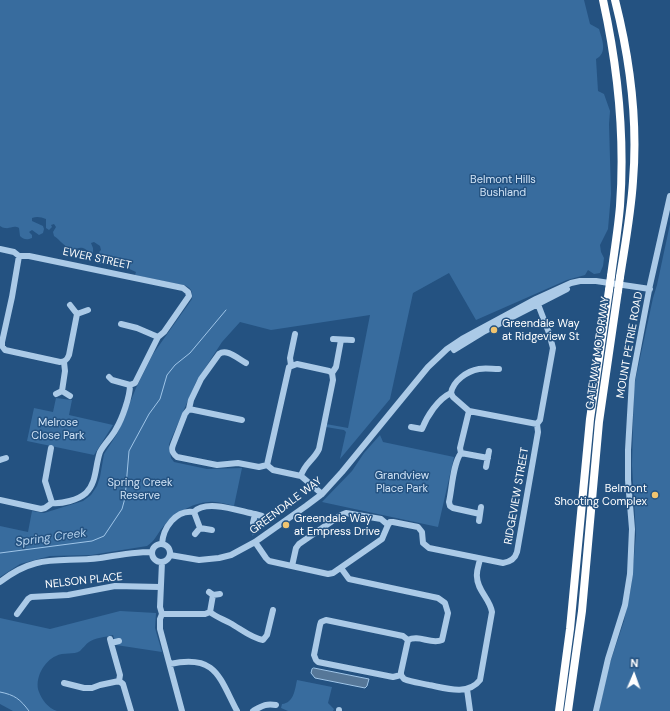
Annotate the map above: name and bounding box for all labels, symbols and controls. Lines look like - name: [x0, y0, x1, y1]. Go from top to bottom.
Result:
- park label: Belmont Hills Bushland: [470, 173, 536, 199]
- street label: EWER STREET: [61, 245, 133, 273]
- street label: MOUNT PETRIE ROAD: [614, 291, 646, 399]
- street label: GATEWAY MOTORWAY: [584, 296, 612, 410]
- place label: Greendale Way at Ridgeview St: [502, 317, 580, 343]
- marker: Greendale Way at Ridgeview St: [489, 325, 499, 335]
- park label: Melrose Close Park: [31, 416, 85, 442]
- street label: RIDGEVIEW STREET: [502, 446, 532, 546]
- park label: Grandview Place Park: [375, 469, 429, 495]
- street label: GREENDALE WAY: [247, 475, 325, 537]
- park label: Spring Creek Reserve: [107, 476, 173, 502]
- place label: Belmont Shooting Complex: [554, 482, 647, 508]
- marker: Belmont Shooting Complex: [650, 490, 660, 500]
- place label: Greendale Way at Empress Drive: [294, 512, 380, 538]
- marker: Greendale Way at Empress Drive: [281, 520, 291, 530]
- water label: Spring Creek: [15, 526, 87, 550]
- street label: NELSON PLACE: [45, 570, 123, 592]
- north arrow: [614, 655, 654, 695]
- text: N: [630, 656, 639, 670]

